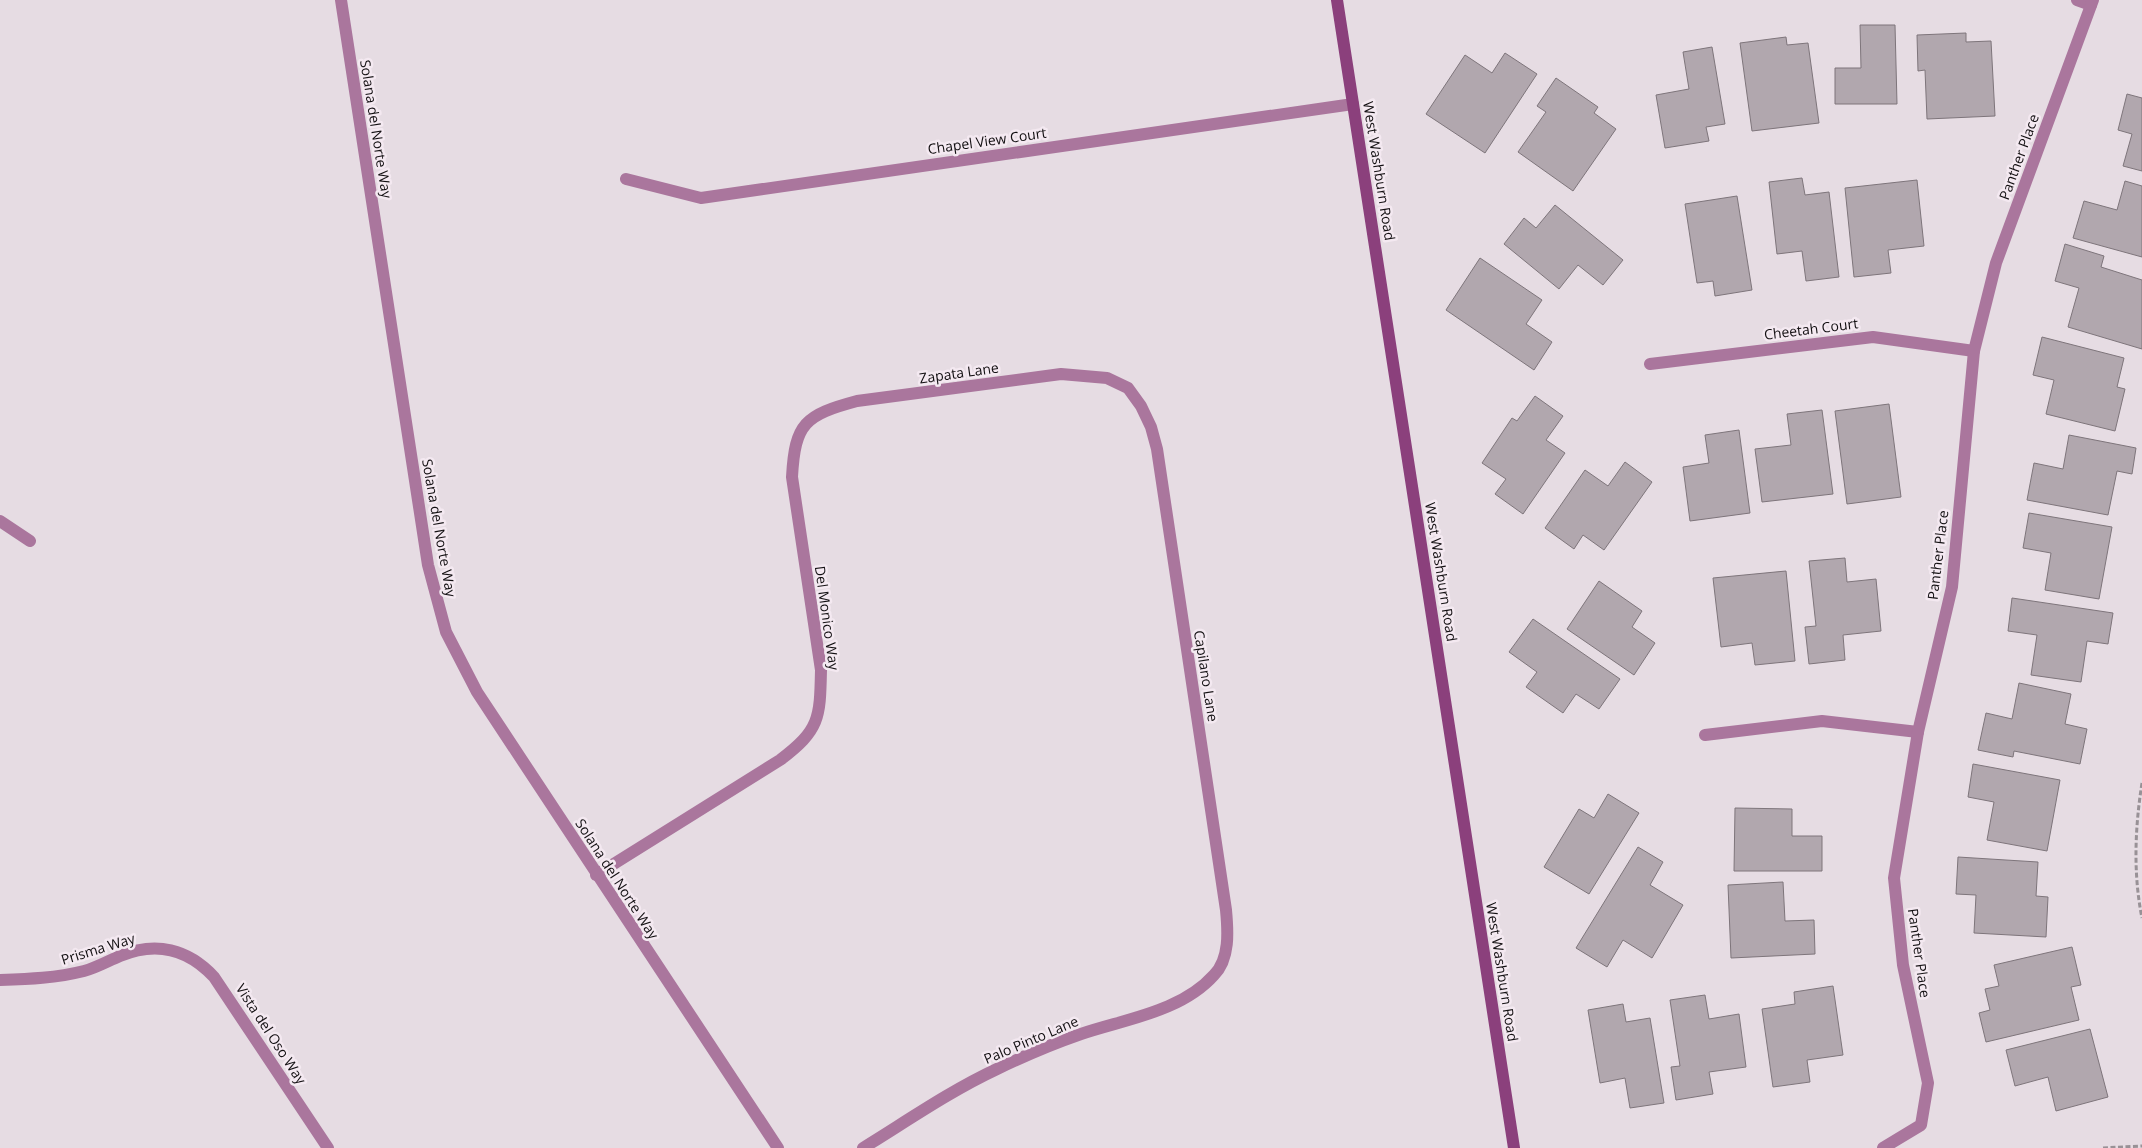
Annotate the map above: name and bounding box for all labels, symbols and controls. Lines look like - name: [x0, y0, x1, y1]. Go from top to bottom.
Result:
- street label: Solana del Norte Way: [356, 58, 397, 200]
- street label: West Washburn Road: [1359, 100, 1400, 242]
- street label: Panther Place: [1994, 111, 2043, 202]
- street label: Chapel View Court: [926, 123, 1047, 158]
- street label: Cheetah Court: [1763, 313, 1859, 344]
- street label: Zapata Lane: [918, 358, 1000, 387]
- street label: Solana del Norte Way: [418, 457, 461, 599]
- street label: West Washburn Road: [1421, 501, 1462, 643]
- street label: Panther Place: [1923, 509, 1952, 601]
- street label: Del Monico Way: [811, 565, 844, 672]
- street label: Capilano Lane: [1190, 629, 1223, 723]
- street label: Solana del Norte Way: [571, 815, 664, 943]
- street label: West Washburn Road: [1482, 901, 1523, 1043]
- street label: Panther Place: [1904, 907, 1935, 999]
- street label: Prisma Way: [59, 928, 138, 969]
- street label: Vista del Oso Way: [232, 980, 311, 1088]
- street label: Palo Pinto Lane: [981, 1011, 1081, 1068]

